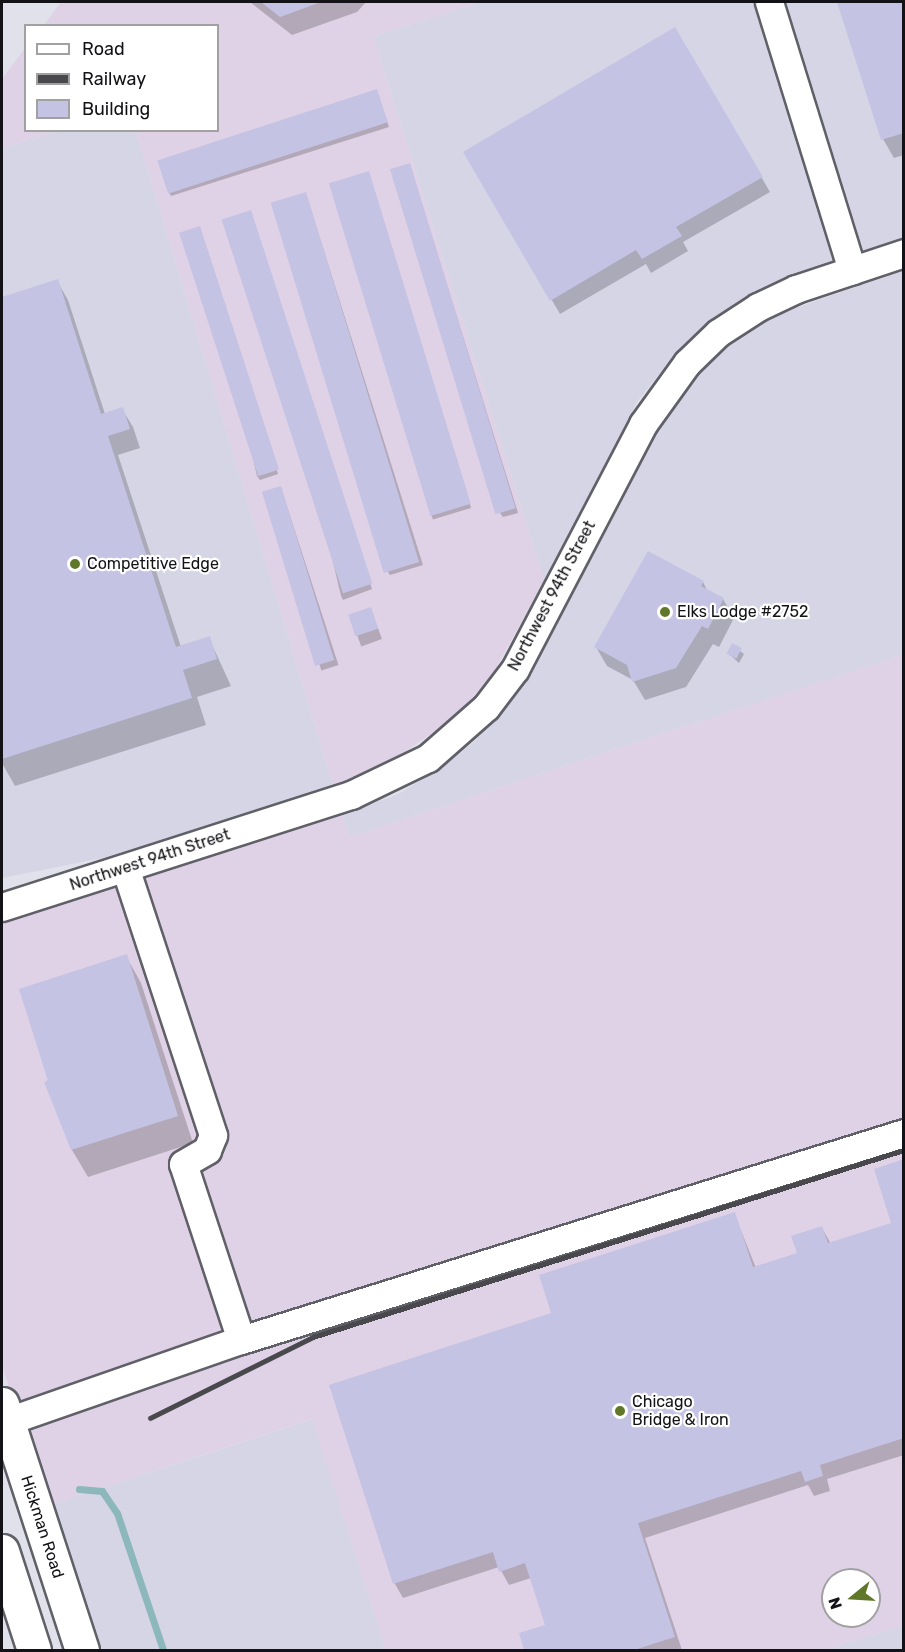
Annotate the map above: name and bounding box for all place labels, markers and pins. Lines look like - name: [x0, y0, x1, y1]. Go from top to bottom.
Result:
- place label: Competitive Edge: [87, 554, 219, 574]
- marker: Competitive Edge: [68, 557, 82, 571]
- place label: Elks Lodge #2752: [677, 602, 808, 622]
- marker: Elks Lodge #2752: [658, 605, 672, 619]
- place label: Chicago Bridge & Iron: [632, 1392, 729, 1430]
- marker: Chicago Bridge & Iron: [613, 1404, 627, 1418]

